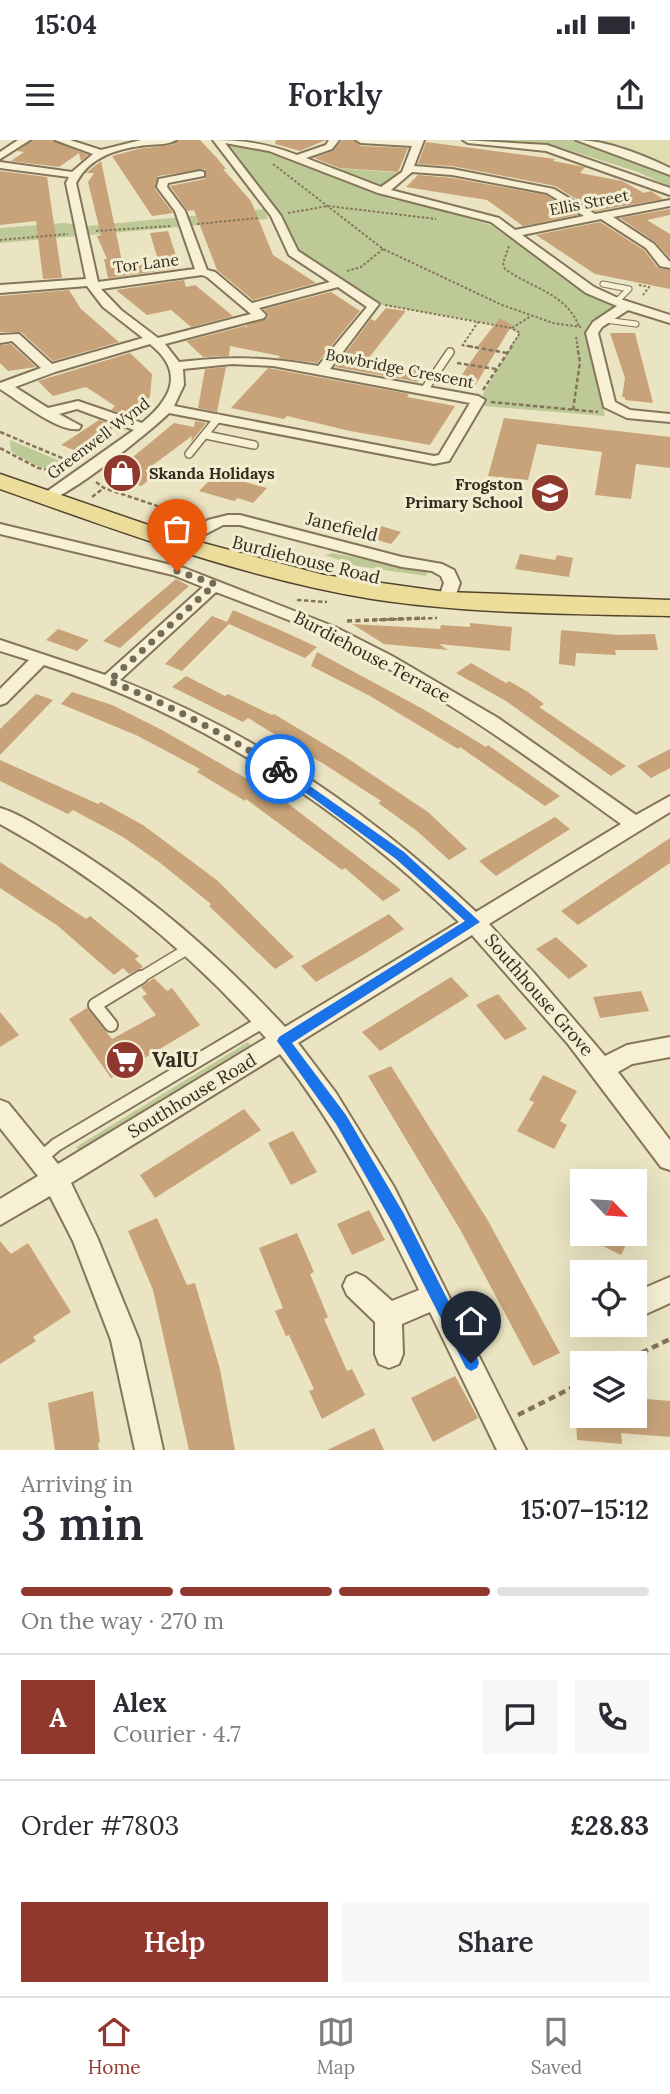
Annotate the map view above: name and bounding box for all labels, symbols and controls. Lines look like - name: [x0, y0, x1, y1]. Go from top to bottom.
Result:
- text: 15:04: [35, 8, 97, 41]
- text: Forkly: [288, 74, 383, 115]
- icon: menu: [21, 76, 59, 114]
- icon: share: [611, 76, 649, 114]
- street label: Ellis Street: [548, 184, 631, 219]
- street label: Tor Lane: [112, 249, 180, 277]
- street label: Bowbridge Crescent: [324, 344, 477, 392]
- street label: Greenwell Wynd: [43, 393, 154, 483]
- shop icon: Skanda Holidays: [101, 452, 143, 494]
- place label: Skanda Holidays: [149, 463, 275, 483]
- school or university icon: Frogston Primary School: [529, 472, 571, 514]
- place label: Frogston Primary School: [405, 474, 523, 512]
- pin: [147, 499, 207, 571]
- street label: Janefield: [303, 506, 381, 547]
- icon: bag: [158, 510, 196, 548]
- street label: Burdiehouse Road: [230, 530, 383, 589]
- street label: Burdiehouse Terrace: [290, 605, 455, 708]
- courier: [245, 734, 315, 804]
- icon: bike: [261, 750, 299, 788]
- street label: Southhouse Grove: [480, 929, 599, 1061]
- supermarket icon: ValU: [104, 1039, 146, 1081]
- place label: ValU: [152, 1046, 198, 1073]
- street label: Southhouse Road: [123, 1048, 260, 1143]
- north arrow: [570, 1169, 648, 1246]
- map controls: [570, 1169, 647, 1428]
- button: locate: [570, 1260, 647, 1337]
- pin: [441, 1291, 501, 1363]
- icon: home: [452, 1302, 490, 1340]
- button: layers: [570, 1351, 647, 1428]
- text: Arriving in: [21, 1469, 133, 1498]
- text: 15:07–15:12: [521, 1493, 649, 1526]
- text: 3 min: [21, 1494, 144, 1553]
- text: On the way · 270 m: [21, 1606, 224, 1635]
- button: chat: [483, 1680, 557, 1754]
- button: phone: [575, 1680, 649, 1754]
- text: Alex: [113, 1686, 167, 1719]
- text: A: [49, 1701, 67, 1734]
- text: Courier · 4.7: [113, 1719, 241, 1748]
- text: Order #7803: [21, 1809, 179, 1842]
- text: £28.83: [570, 1809, 649, 1842]
- button: Help: [21, 1902, 328, 1982]
- button: Share: [342, 1902, 649, 1982]
- tab: Home: [88, 2013, 141, 2079]
- tab: Map: [316, 2013, 355, 2079]
- tab: Saved: [531, 2013, 582, 2079]

